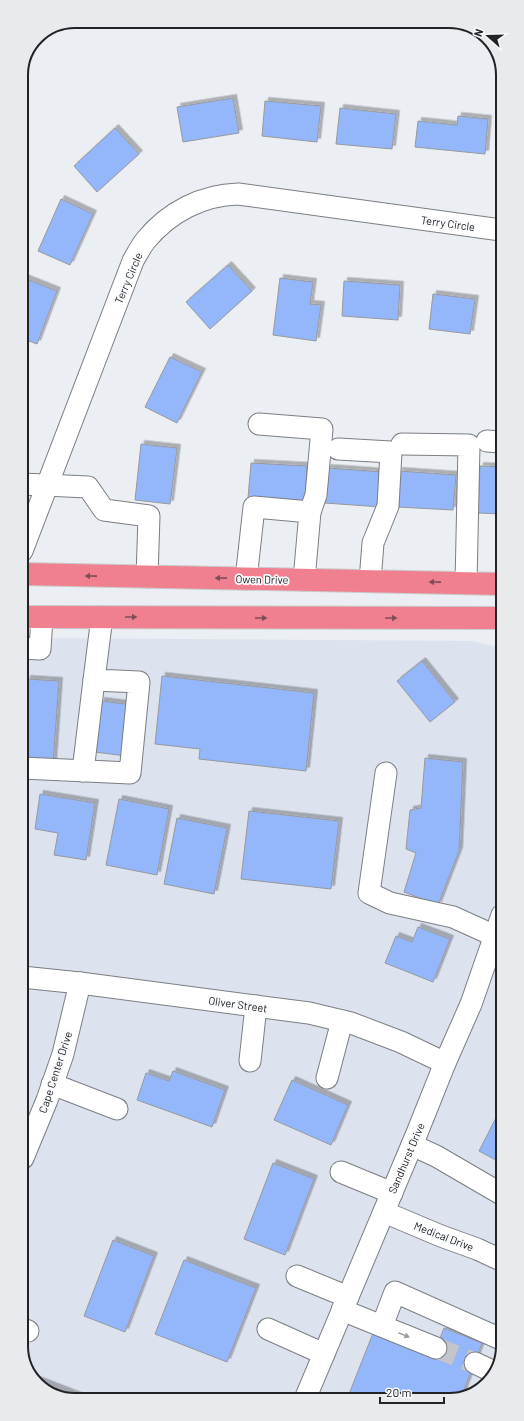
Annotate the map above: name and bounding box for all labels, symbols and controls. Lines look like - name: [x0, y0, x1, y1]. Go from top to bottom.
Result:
- north arrow: [468, 16, 508, 56]
- text: N: [471, 27, 485, 38]
- street label: Terry Circle: [420, 213, 476, 233]
- street label: Terry Circle: [111, 250, 145, 306]
- street label: Owen Drive: [235, 572, 289, 586]
- one-way arrow: [84, 573, 97, 579]
- one-way arrow: [214, 575, 227, 581]
- one-way arrow: [428, 579, 441, 585]
- one-way arrow: [125, 614, 138, 620]
- one-way arrow: [255, 615, 268, 621]
- one-way arrow: [385, 615, 398, 621]
- street label: Oliver Street: [208, 993, 268, 1015]
- street label: Cape Center Drive: [36, 1029, 74, 1115]
- street label: Sandhurst Drive: [385, 1121, 427, 1195]
- street label: Medical Drive: [412, 1219, 476, 1253]
- one-way arrow: [399, 1333, 411, 1339]
- scale bar: [380, 1379, 444, 1405]
- text: 20 m: [386, 1385, 412, 1399]

